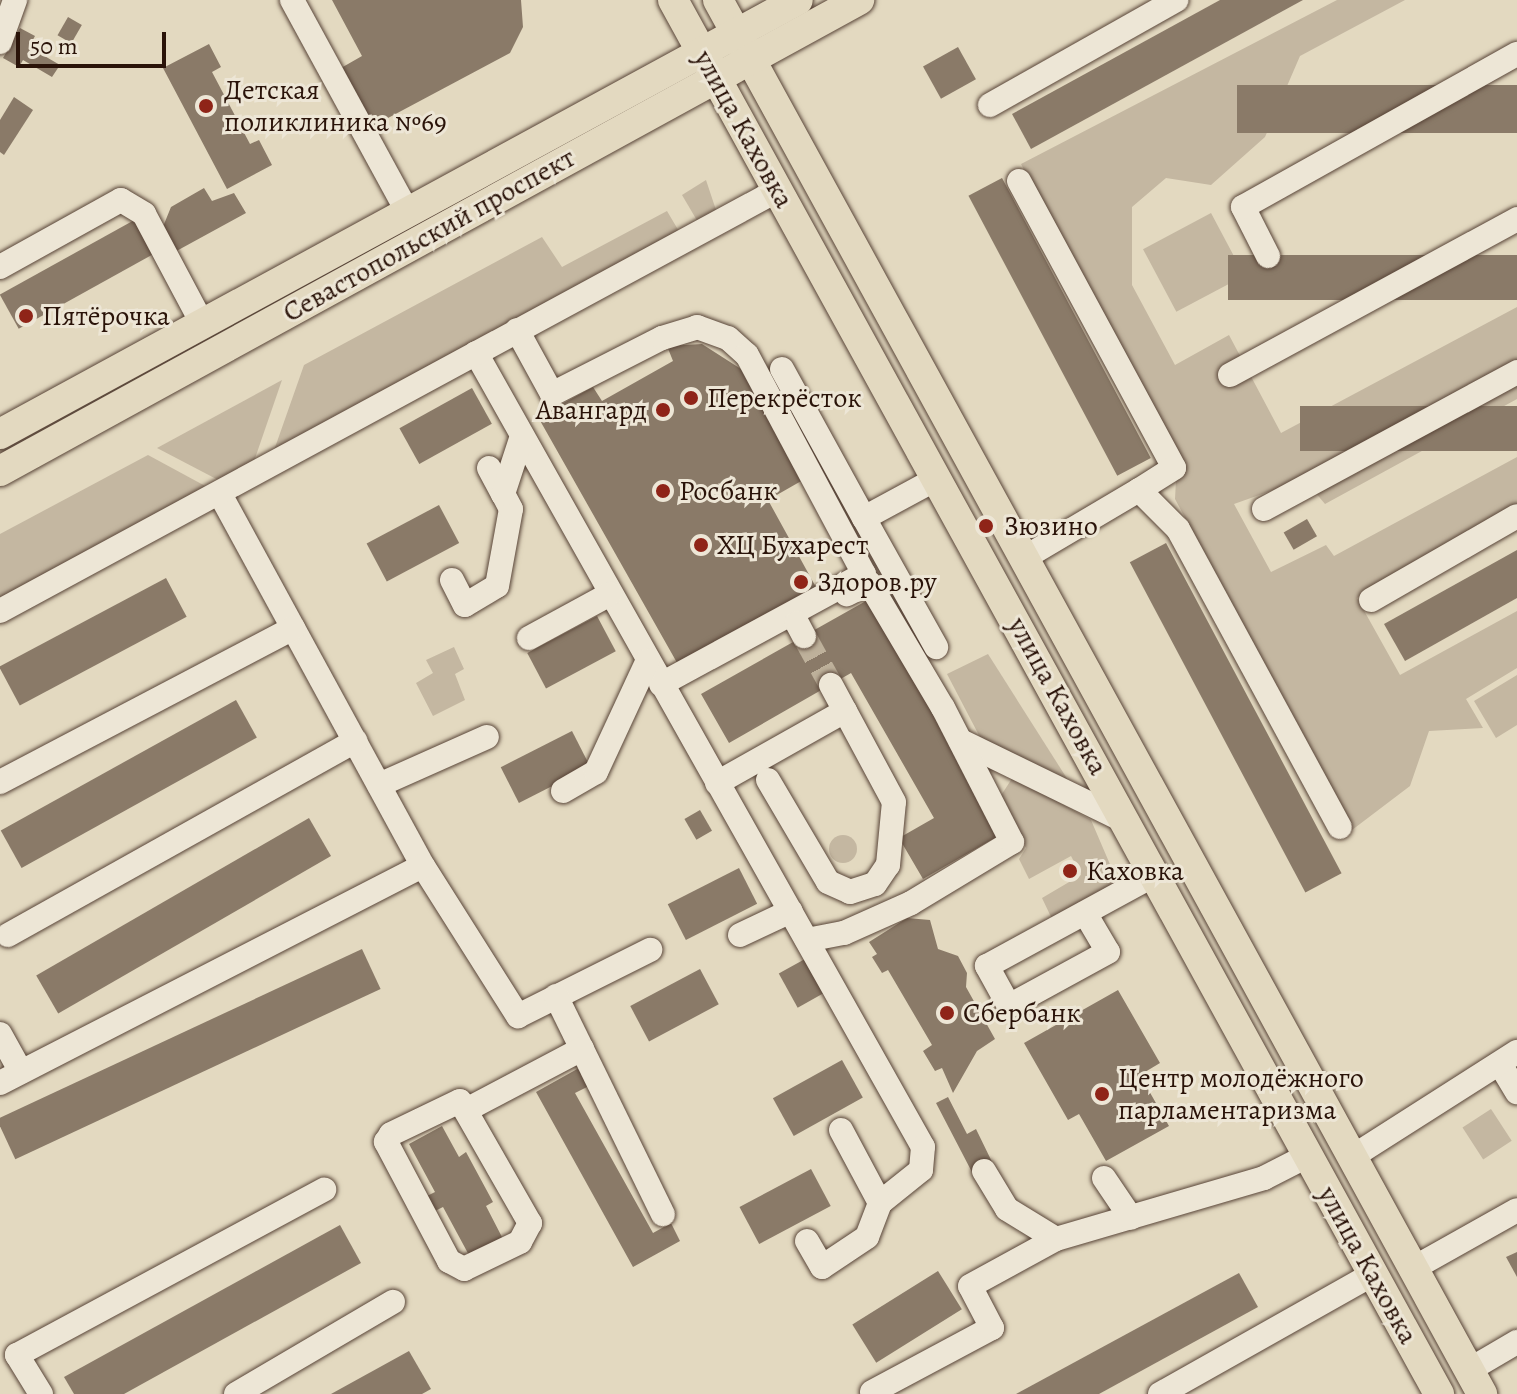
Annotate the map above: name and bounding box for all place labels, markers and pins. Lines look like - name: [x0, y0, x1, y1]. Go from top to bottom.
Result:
- place label: Детская поликлиника №69: [224, 73, 447, 139]
- marker: Детская поликлиника №69: [195, 95, 217, 117]
- place label: Пятёрочка: [42, 299, 170, 333]
- marker: Пятёрочка: [17, 307, 35, 325]
- place label: Перекрёсток: [707, 381, 862, 415]
- marker: Перекрёсток: [682, 389, 700, 407]
- place label: Авангард: [536, 393, 647, 427]
- marker: Авангард: [654, 401, 672, 419]
- place label: Росбанк: [679, 474, 778, 508]
- marker: Росбанк: [654, 482, 672, 500]
- place label: Зюзино: [1004, 509, 1098, 543]
- marker: Зюзино: [975, 515, 997, 537]
- place label: ХЦ Бухарест: [717, 528, 868, 562]
- marker: ХЦ Бухарест: [692, 536, 710, 554]
- place label: Здоров.ру: [817, 565, 937, 599]
- marker: Здоров.ру: [792, 573, 810, 591]
- place label: Каховка: [1086, 854, 1184, 888]
- marker: Каховка: [1061, 862, 1079, 880]
- place label: Сбербанк: [963, 996, 1081, 1030]
- marker: Сбербанк: [938, 1004, 956, 1022]
- place label: Центр молодёжного парламентаризма: [1118, 1061, 1364, 1127]
- marker: Центр молодёжного парламентаризма: [1093, 1085, 1111, 1103]

